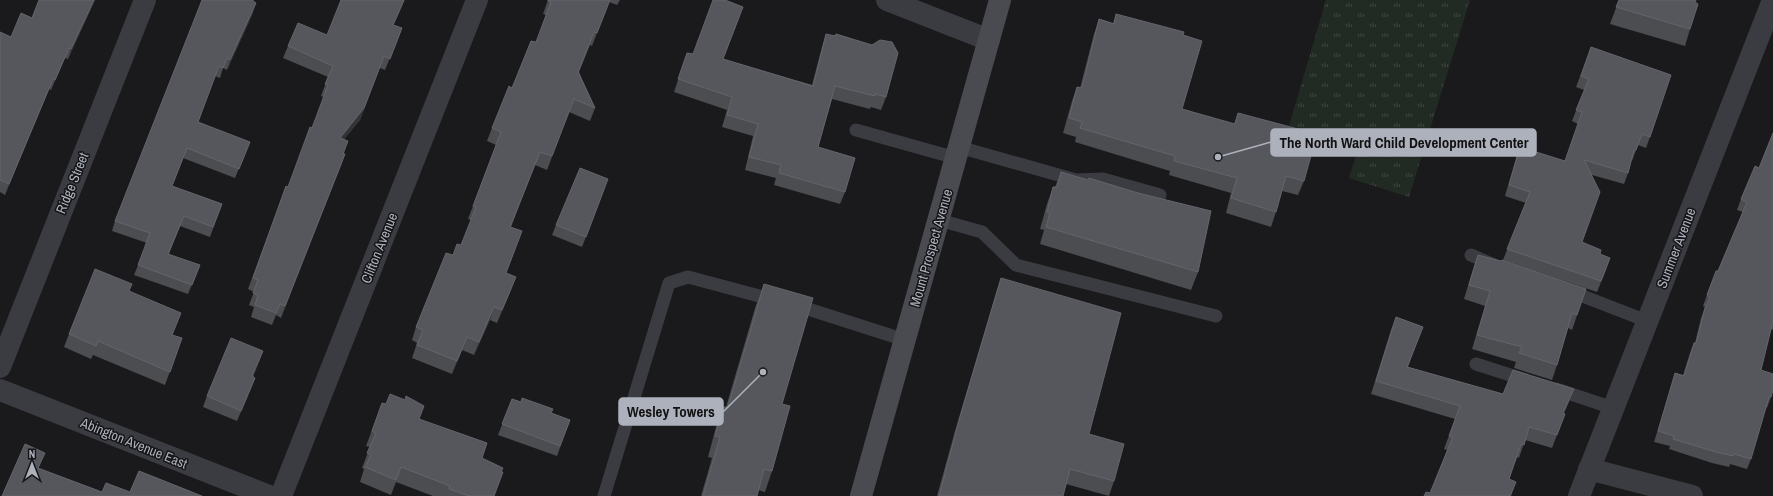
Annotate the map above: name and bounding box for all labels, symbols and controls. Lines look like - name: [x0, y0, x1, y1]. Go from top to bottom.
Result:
- callout: The North Ward Child Development Center: [1271, 129, 1536, 156]
- text: The North Ward Child Development Center: [1279, 132, 1529, 153]
- street label: Ridge Street: [52, 150, 92, 216]
- street label: Mount Prospect Avenue: [906, 187, 956, 309]
- street label: Summer Avenue: [1652, 205, 1700, 291]
- street label: Clifton Avenue: [357, 210, 401, 286]
- callout: Wesley Towers: [619, 398, 723, 425]
- text: Wesley Towers: [627, 401, 715, 422]
- street label: Abington Avenue East: [77, 413, 190, 473]
- north arrow: [12, 444, 52, 484]
- text: N: [29, 447, 35, 461]

